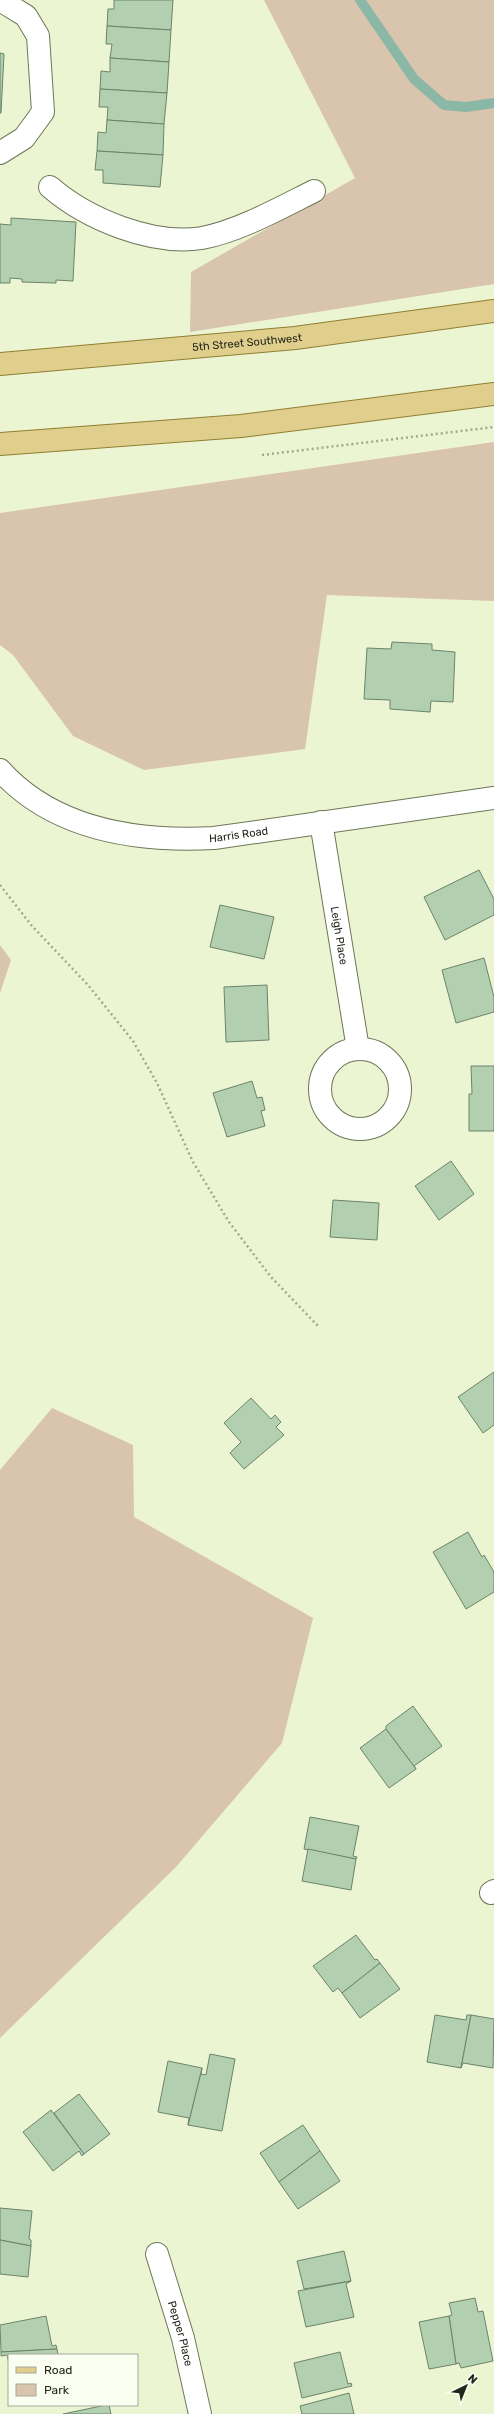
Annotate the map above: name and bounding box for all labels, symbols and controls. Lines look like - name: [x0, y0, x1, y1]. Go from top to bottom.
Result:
- street label: 5th Street Southwest: [192, 331, 304, 354]
- street label: Harris Road: [209, 824, 269, 845]
- street label: Leigh Place: [328, 905, 350, 966]
- street label: Pepper Place: [165, 2299, 195, 2367]
- legend: [8, 2354, 138, 2406]
- text: Road: [44, 2363, 72, 2377]
- north arrow: [446, 2366, 486, 2406]
- text: N: [465, 2372, 480, 2387]
- text: Park: [44, 2383, 70, 2397]

